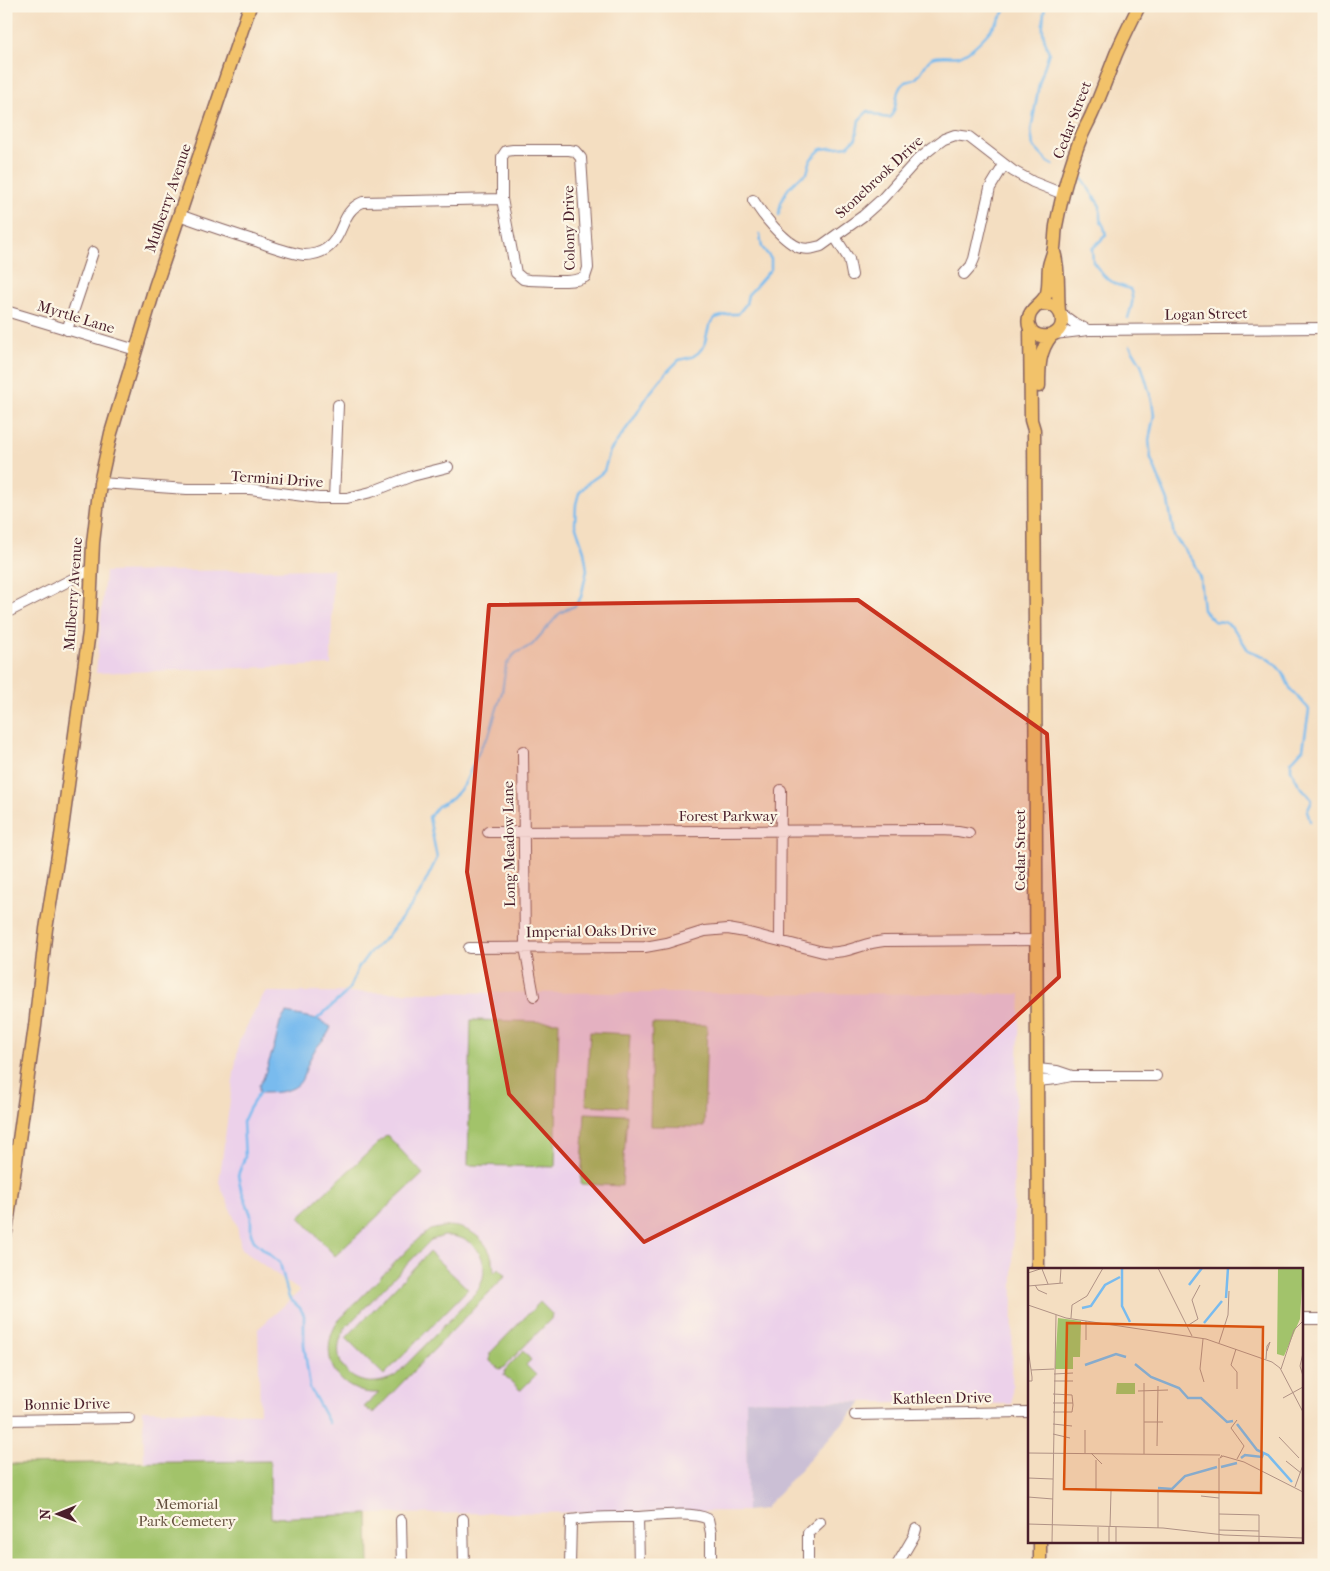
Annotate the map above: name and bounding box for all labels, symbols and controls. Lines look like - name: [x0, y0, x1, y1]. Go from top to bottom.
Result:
- street label: Cedar Street: [1049, 78, 1095, 161]
- street label: Stonebrook Drive: [831, 131, 927, 222]
- street label: Mulberry Avenue: [141, 141, 195, 255]
- street label: Colony Drive: [559, 185, 579, 271]
- street label: Myrtle Lane: [35, 297, 117, 337]
- street label: Logan Street: [1164, 304, 1248, 324]
- street label: Termini Drive: [230, 467, 324, 491]
- street label: Mulberry Avenue: [60, 536, 86, 651]
- street label: Long Meadow Lane: [499, 780, 519, 907]
- street label: Forest Parkway: [679, 807, 778, 825]
- street label: Cedar Street: [1011, 808, 1029, 891]
- street label: Imperial Oaks Drive: [525, 921, 657, 941]
- inset map: [1028, 1268, 1302, 1544]
- street label: Kathleen Drive: [892, 1388, 992, 1408]
- street label: Bonnie Drive: [24, 1394, 111, 1414]
- north arrow: [32, 1488, 82, 1538]
- park label: Memorial Park Cemetery: [138, 1495, 237, 1530]
- text: N: [37, 1508, 54, 1520]

